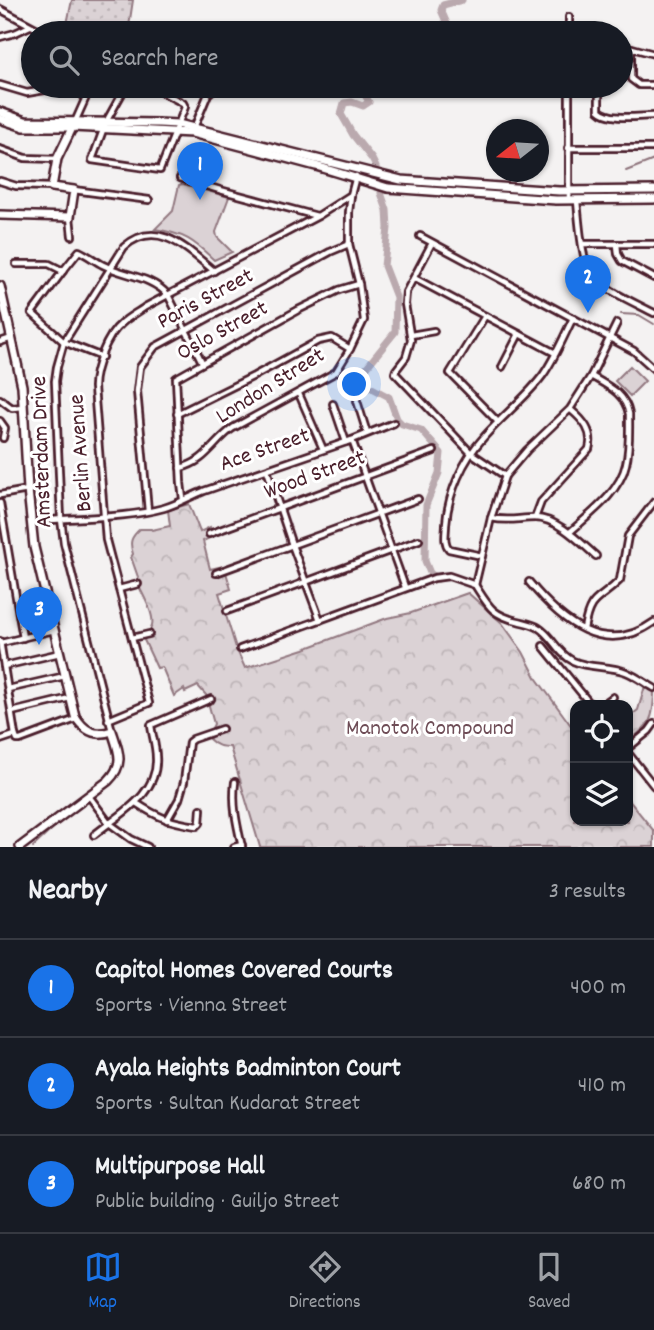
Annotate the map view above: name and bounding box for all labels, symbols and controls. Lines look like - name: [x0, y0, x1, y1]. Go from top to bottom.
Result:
- search box: [21, 21, 633, 98]
- icon: search: [45, 41, 83, 79]
- text: Search here: [101, 41, 219, 78]
- north arrow: [486, 119, 549, 182]
- pin: 1: [177, 142, 223, 200]
- pin: 2: [565, 255, 611, 313]
- street label: Paris Street: [152, 261, 260, 339]
- street label: Oslo Street: [171, 293, 275, 371]
- street label: London Street: [210, 340, 332, 434]
- your location: [337, 367, 371, 401]
- street label: Amsterdam Drive: [24, 375, 62, 529]
- street label: Berlin Avenue: [61, 393, 103, 513]
- street label: Ace Street: [216, 420, 314, 482]
- street label: Wood Street: [260, 442, 370, 510]
- pin: 3: [16, 587, 62, 645]
- map controls: [570, 700, 633, 826]
- button: locate: [570, 700, 633, 763]
- park label: Manotok Compound: [346, 713, 514, 746]
- button: layers: [570, 763, 633, 826]
- text: Nearby: [28, 871, 106, 914]
- text: 3 results: [549, 876, 626, 909]
- text: Capitol Homes Covered Courts: [95, 953, 393, 990]
- text: 1: [48, 972, 54, 1005]
- text: 400 m: [570, 972, 626, 1005]
- text: Sports · Vienna Street: [95, 990, 287, 1023]
- text: Ayala Heights Badminton Court: [95, 1051, 401, 1088]
- text: 2: [46, 1070, 56, 1103]
- text: 410 m: [578, 1070, 626, 1103]
- text: Sports · Sultan Kudarat Street: [95, 1088, 360, 1121]
- text: Multipurpose Hall: [95, 1149, 265, 1186]
- text: 3: [46, 1168, 56, 1201]
- text: 680 m: [572, 1168, 626, 1201]
- text: Public building · Guiljo Street: [95, 1186, 339, 1219]
- tab: Map: [84, 1248, 122, 1317]
- tab: Directions: [289, 1248, 361, 1317]
- tab: Saved: [528, 1248, 570, 1317]

